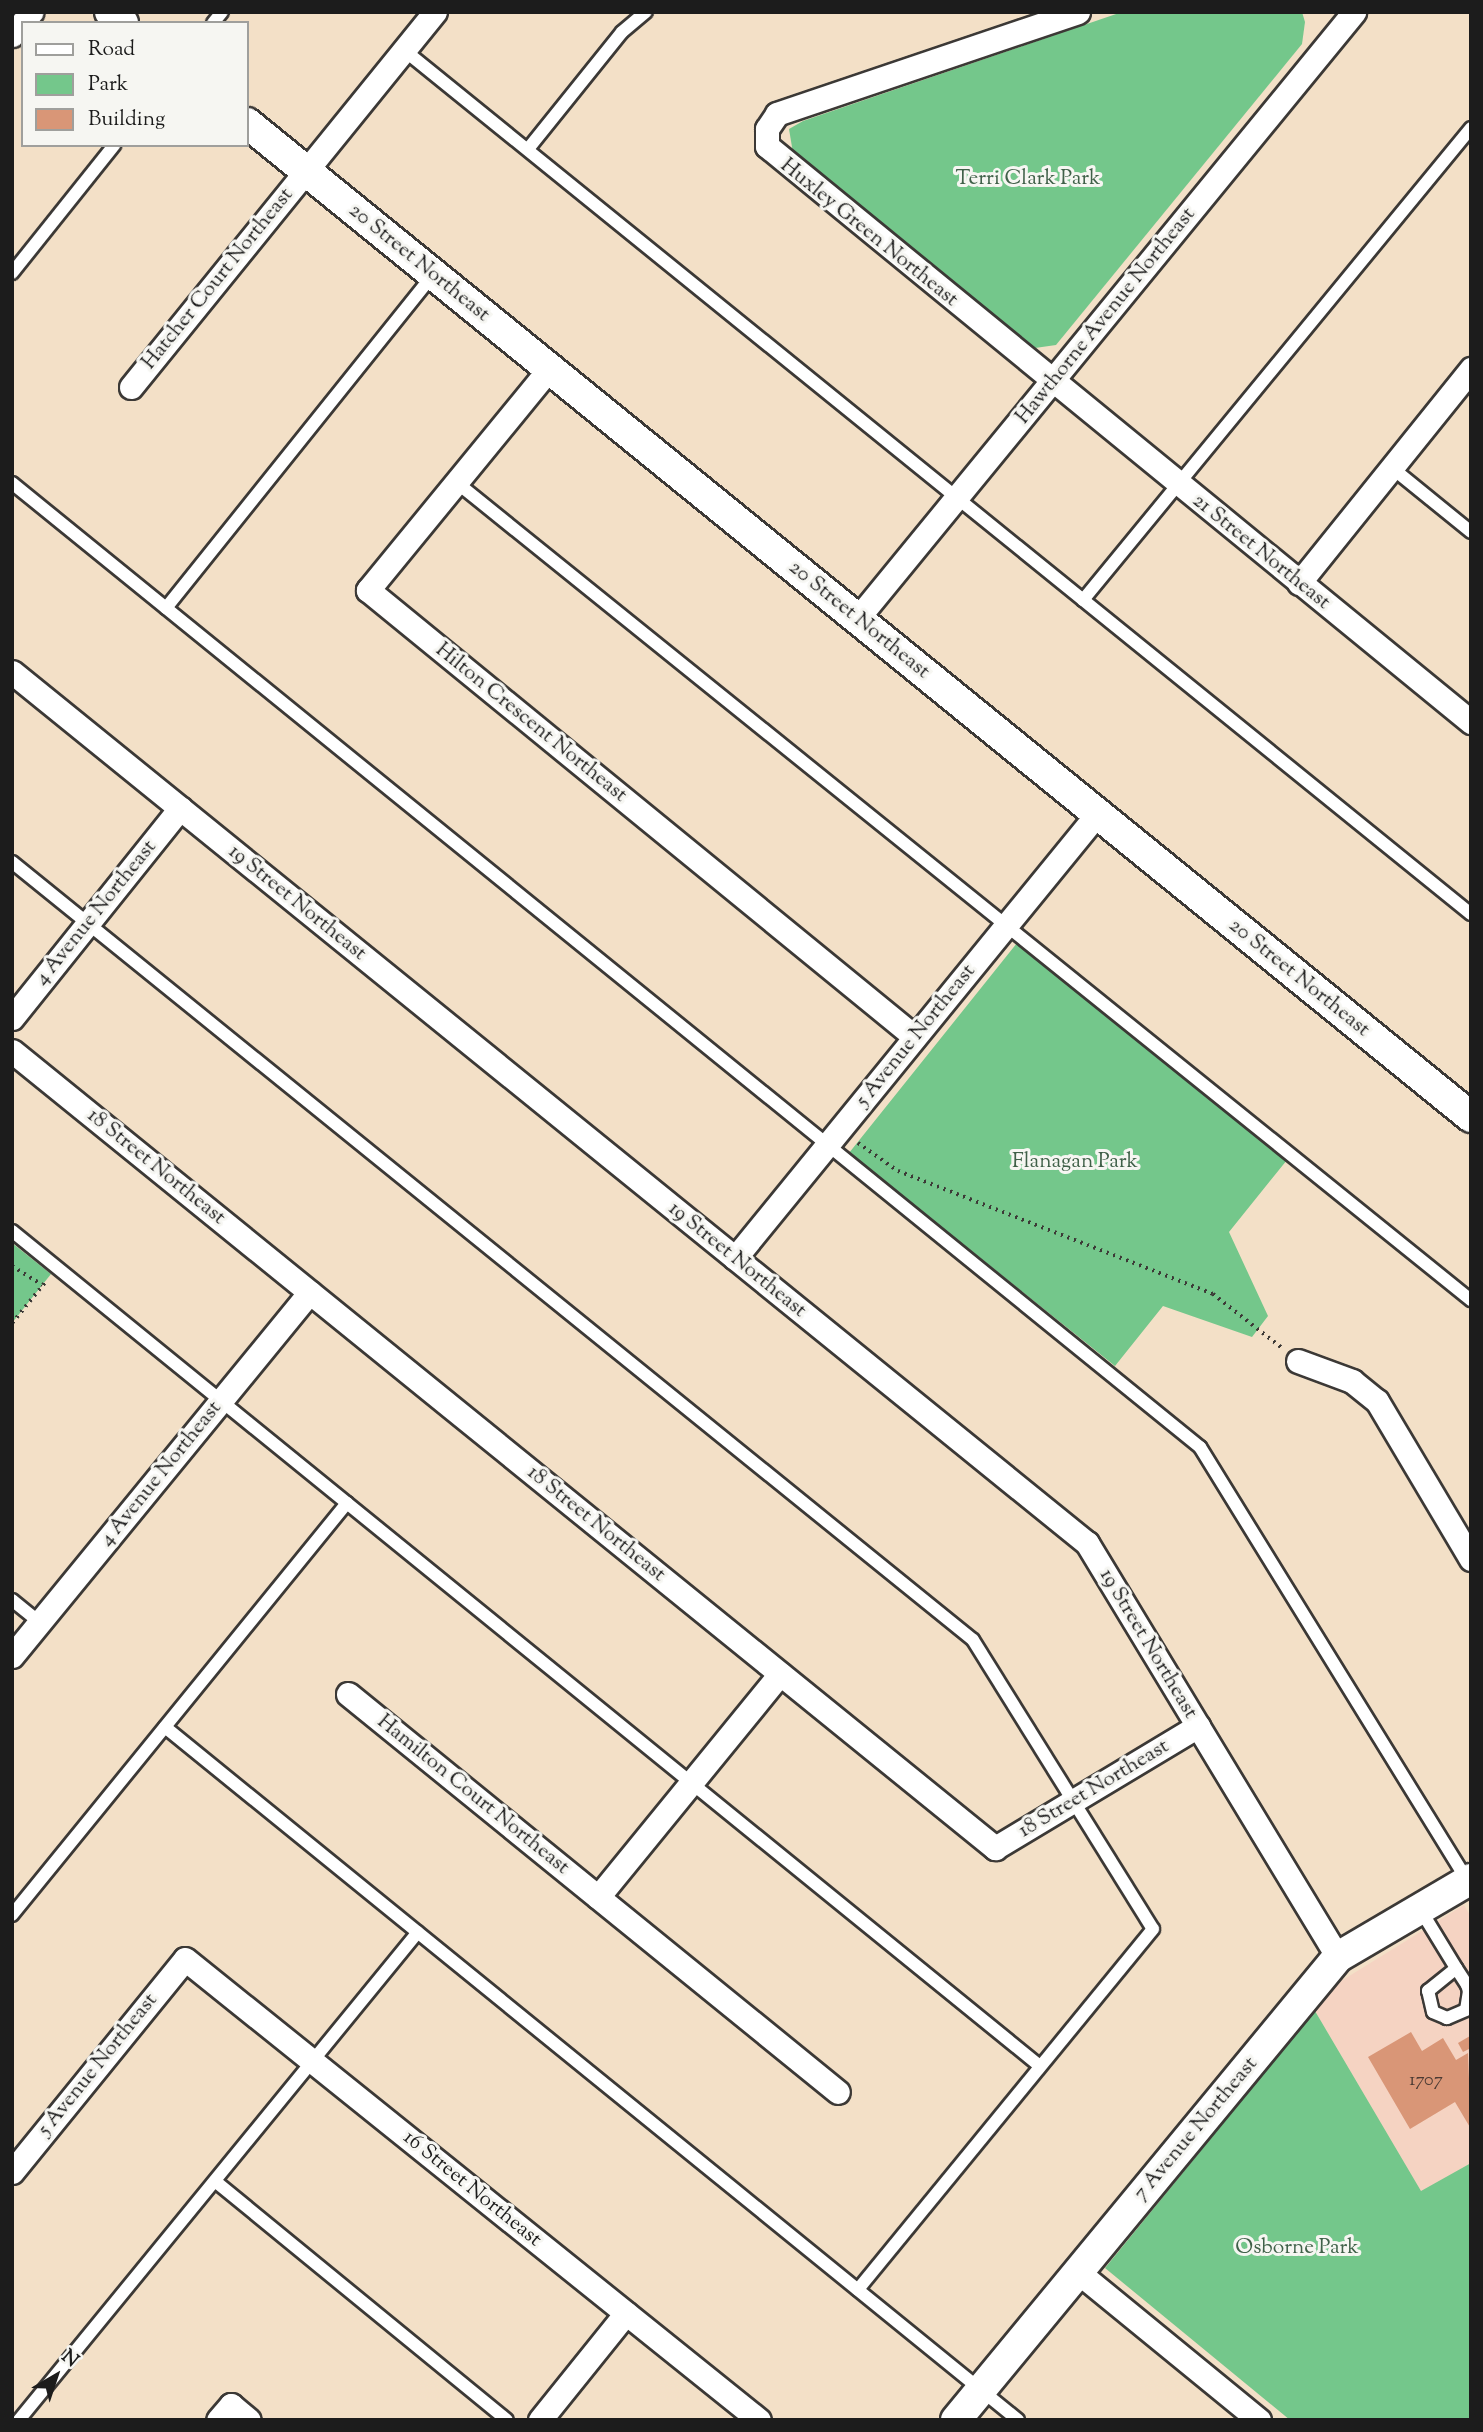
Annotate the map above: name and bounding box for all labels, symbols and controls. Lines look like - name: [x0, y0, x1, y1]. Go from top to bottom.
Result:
- legend: [21, 21, 248, 147]
- text: Road: [88, 35, 135, 65]
- text: Park: [88, 70, 128, 100]
- text: Building: [88, 105, 165, 135]
- street label: Huxley Green Northeast: [775, 153, 963, 313]
- park label: Terri Clark Park: [956, 166, 1100, 192]
- street label: Hatcher Court Northeast: [137, 183, 299, 375]
- street label: 20 Street Northeast: [343, 198, 495, 328]
- street label: Hawthorne Avenue Northeast: [1011, 203, 1201, 429]
- street label: 21 Street Northeast: [1187, 489, 1335, 615]
- street label: 20 Street Northeast: [783, 555, 935, 685]
- street label: Hilton Crescent Northeast: [430, 638, 632, 808]
- street label: 4 Avenue Northeast: [30, 835, 162, 991]
- street label: 19 Street Northeast: [223, 840, 371, 966]
- street label: 20 Street Northeast: [1223, 913, 1375, 1043]
- street label: 5 Avenue Northeast: [851, 960, 981, 1112]
- street label: 18 Street Northeast: [82, 1103, 230, 1231]
- park label: Flanagan Park: [1012, 1149, 1138, 1175]
- street label: 19 Street Northeast: [663, 1197, 811, 1323]
- street label: 4 Avenue Northeast: [95, 1396, 227, 1552]
- street label: 18 Street Northeast: [522, 1460, 670, 1588]
- street label: 19 Street Northeast: [1093, 1565, 1203, 1723]
- street label: Hamilton Court Northeast: [372, 1710, 574, 1880]
- street label: 18 Street Northeast: [1014, 1734, 1174, 1844]
- street label: 5 Avenue Northeast: [33, 1989, 163, 2141]
- street label: 7 Avenue Northeast: [1129, 2052, 1263, 2206]
- house number: 1707: [1409, 2070, 1443, 2092]
- street label: 16 Street Northeast: [398, 2125, 546, 2253]
- park label: Osborne Park: [1235, 2235, 1359, 2261]
- north arrow: [21, 2341, 91, 2411]
- text: N: [55, 2344, 84, 2375]

